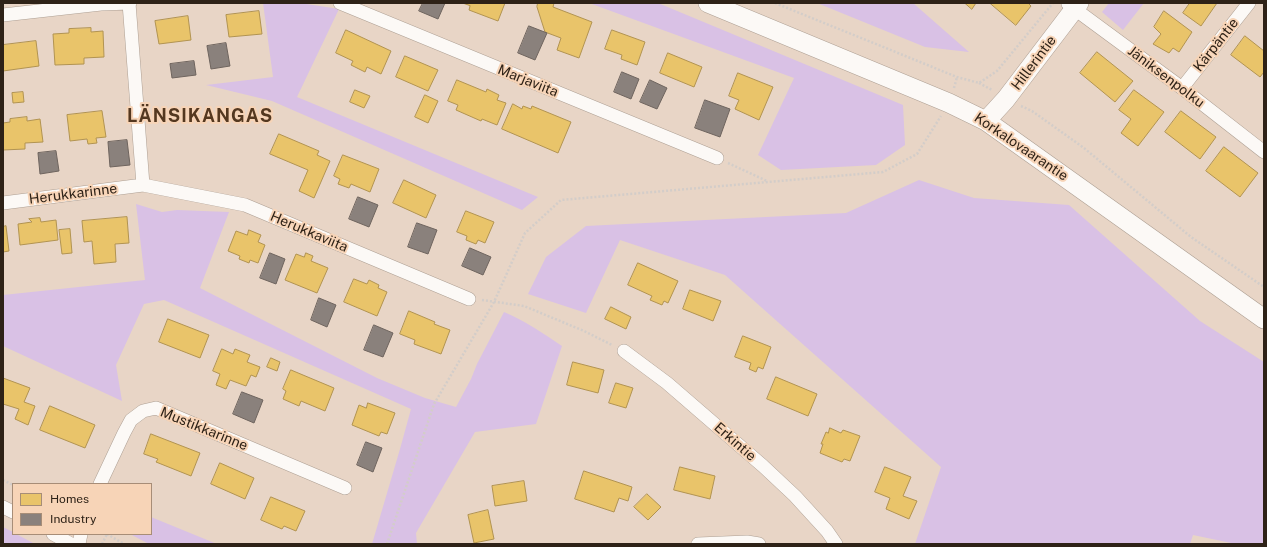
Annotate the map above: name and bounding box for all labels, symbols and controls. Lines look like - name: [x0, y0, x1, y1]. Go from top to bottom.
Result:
- street label: Kärpäntie: [1190, 15, 1242, 75]
- street label: Hillerintie: [1008, 32, 1060, 94]
- street label: Jäniksenpolku: [1124, 43, 1208, 111]
- street label: Marjaviita: [495, 61, 561, 101]
- district label: LÄNSIKANGAS: [127, 105, 273, 127]
- street label: Korkalovaarantie: [971, 109, 1071, 185]
- street label: Herukkarinne: [28, 180, 118, 208]
- street label: Herukkaviita: [268, 208, 350, 256]
- street label: Mustikkarinne: [158, 404, 250, 454]
- street label: Erkintie: [711, 419, 759, 465]
- legend: [12, 483, 152, 535]
- text: Homes: [50, 492, 89, 506]
- text: Industry: [50, 512, 96, 526]

